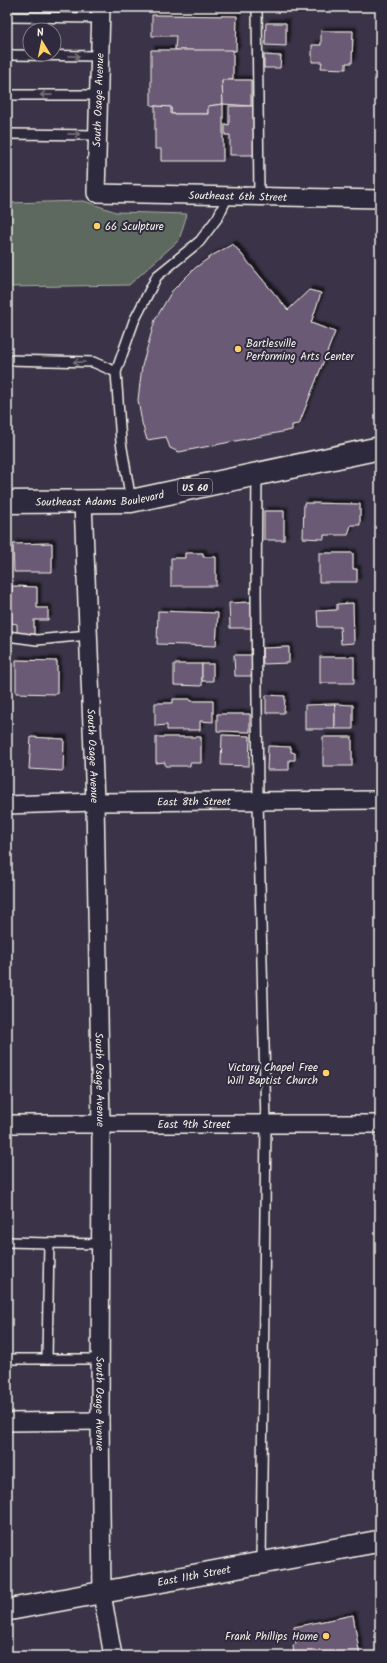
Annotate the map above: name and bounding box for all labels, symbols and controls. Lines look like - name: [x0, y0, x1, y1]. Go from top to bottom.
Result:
- north arrow: [22, 22, 62, 62]
- text: N: [35, 24, 45, 43]
- one-way arrow: [67, 52, 80, 60]
- street label: South Osage Avenue: [88, 53, 110, 147]
- one-way arrow: [40, 91, 53, 99]
- one-way arrow: [67, 131, 80, 138]
- street label: Southeast 6th Street: [188, 187, 288, 207]
- place label: 66 Sculpture: [105, 218, 164, 236]
- marker: 66 Sculpture: [92, 221, 102, 231]
- place label: Bartlesville Performing Arts Center: [246, 335, 355, 366]
- marker: Bartlesville Performing Arts Center: [233, 344, 243, 354]
- one-way arrow: [73, 358, 86, 365]
- road number: US 60: [178, 479, 212, 495]
- street label: Southeast Adams Boulevard: [35, 486, 166, 512]
- street label: South Osage Avenue: [81, 708, 103, 803]
- street label: East 8th Street: [157, 793, 232, 812]
- street label: South Osage Avenue: [89, 1032, 109, 1127]
- place label: Victory Chapel Free Will Baptist Church: [227, 1059, 318, 1090]
- marker: Victory Chapel Free Will Baptist Church: [321, 1068, 331, 1078]
- street label: East 9th Street: [158, 1116, 231, 1134]
- street label: South Osage Avenue: [90, 1356, 108, 1451]
- street label: East 11th Street: [156, 1561, 233, 1592]
- place label: Frank Phillips Home: [225, 1628, 318, 1646]
- marker: Frank Phillips Home: [321, 1631, 331, 1641]

